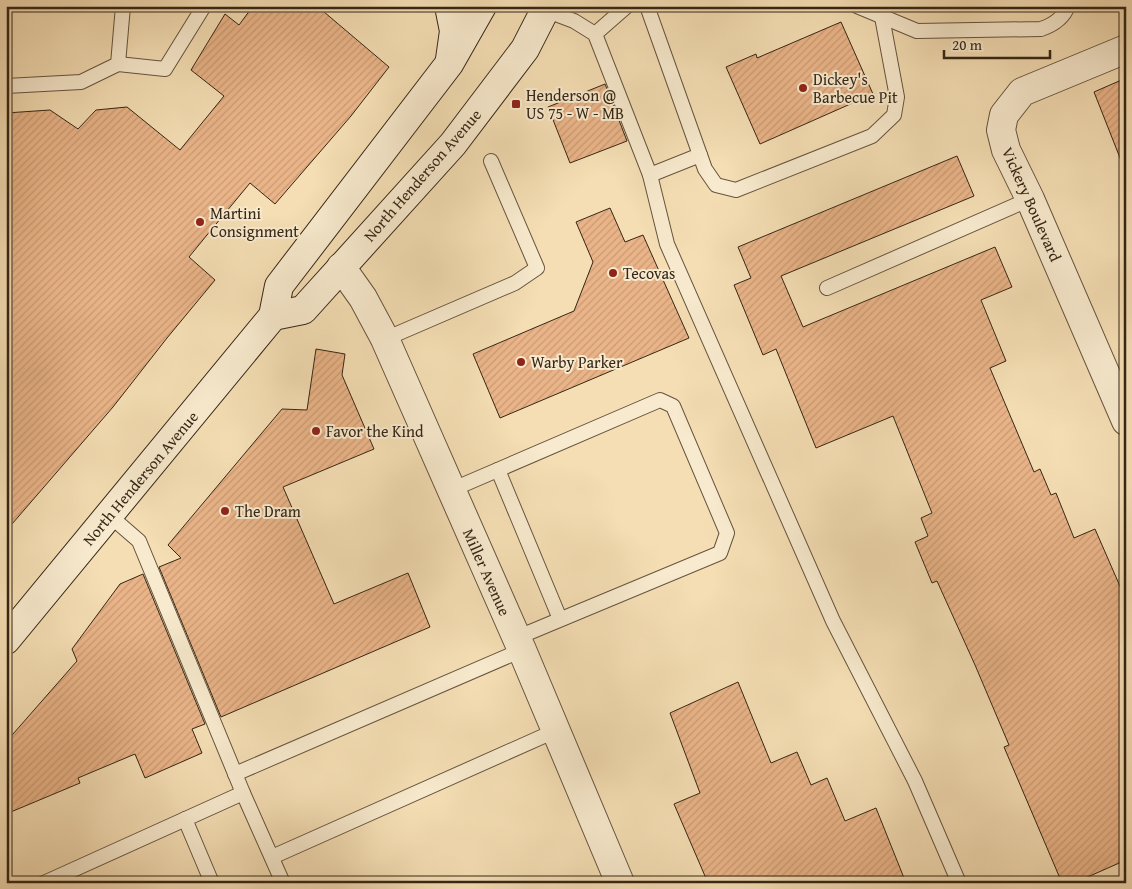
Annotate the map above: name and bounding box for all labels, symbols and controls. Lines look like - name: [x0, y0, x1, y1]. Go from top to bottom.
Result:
- scale bar: [944, 28, 1051, 60]
- text: 20 m: [952, 34, 983, 55]
- place label: Dickey's Barbecue Pit: [813, 67, 898, 109]
- marker: Dickey's Barbecue Pit: [797, 82, 809, 94]
- place label: Henderson @ US 75 - W - MB: [526, 83, 624, 125]
- marker: Henderson @ US 75 - W - MB: [510, 98, 522, 110]
- street label: North Henderson Avenue: [357, 103, 487, 247]
- street label: Vickery Boulevard: [996, 143, 1068, 266]
- place label: Martini Consignment: [210, 201, 299, 243]
- marker: Martini Consignment: [194, 216, 206, 228]
- place label: Tecovas: [623, 261, 675, 285]
- marker: Tecovas: [607, 267, 619, 279]
- place label: Warby Parker: [531, 350, 623, 374]
- marker: Warby Parker: [515, 356, 527, 368]
- street label: North Henderson Avenue: [76, 405, 204, 551]
- place label: Favor the Kind: [326, 419, 424, 443]
- marker: Favor the Kind: [310, 425, 322, 437]
- place label: The Dram: [235, 499, 301, 523]
- marker: The Dram: [219, 505, 231, 517]
- street label: Miller Avenue: [457, 524, 517, 620]

